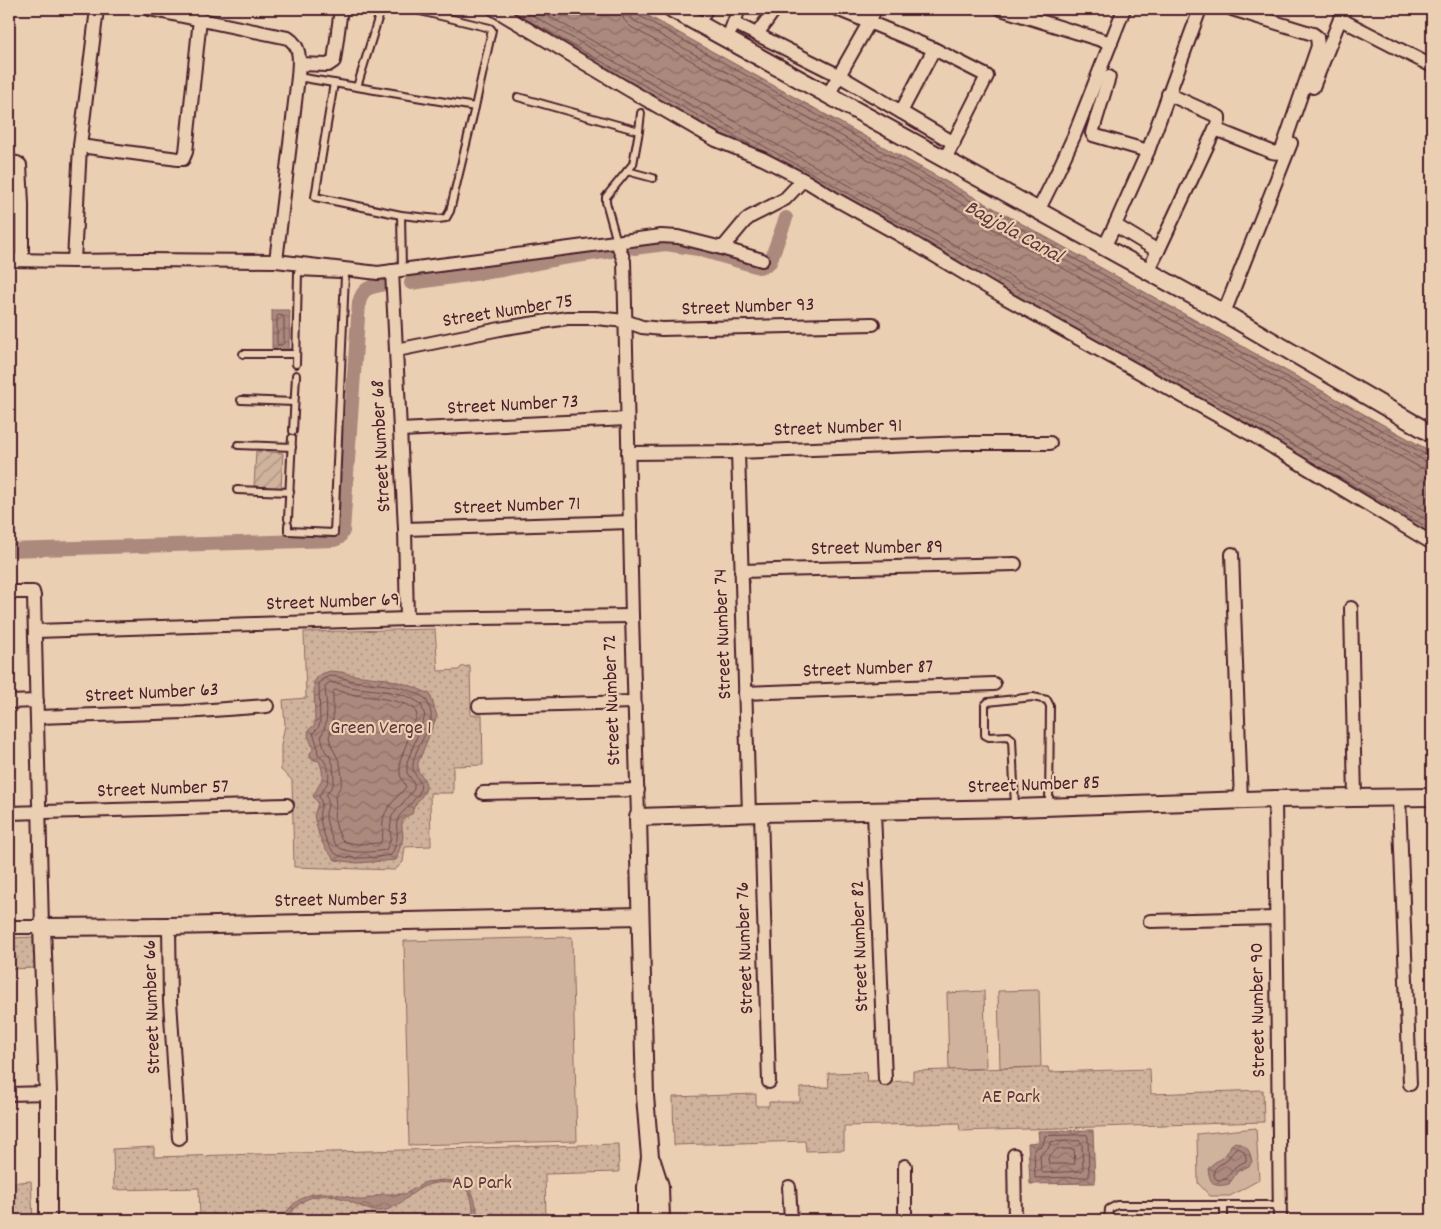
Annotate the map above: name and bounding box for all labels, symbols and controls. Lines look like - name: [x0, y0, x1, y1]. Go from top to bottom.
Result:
- water label: Bagjola Canal: [958, 194, 1069, 273]
- street label: Street Number 75: [441, 288, 575, 336]
- street label: Street Number 93: [681, 292, 815, 324]
- street label: Street Number 68: [365, 379, 399, 513]
- street label: Street Number 73: [447, 389, 579, 423]
- street label: Street Number 91: [773, 413, 903, 445]
- street label: Street Number 71: [453, 491, 581, 523]
- street label: Street Number 89: [811, 534, 943, 564]
- street label: Street Number 74: [708, 568, 740, 700]
- street label: Street Number 69: [266, 587, 400, 619]
- street label: Street Number 72: [597, 634, 629, 766]
- street label: Street Number 87: [802, 654, 934, 686]
- street label: Street Number 63: [85, 677, 219, 711]
- park label: Green Verge 1: [330, 715, 432, 743]
- street label: Street Number 85: [967, 770, 1101, 802]
- street label: Street Number 57: [97, 774, 229, 806]
- street label: Street Number 82: [845, 880, 877, 1012]
- street label: Street Number 76: [730, 881, 762, 1015]
- street label: Street Number 53: [274, 886, 408, 916]
- street label: Street Number 66: [137, 939, 169, 1075]
- street label: Street Number 90: [1244, 942, 1274, 1078]
- park label: AE Park: [982, 1084, 1040, 1112]
- park label: AD Park: [452, 1170, 512, 1198]

